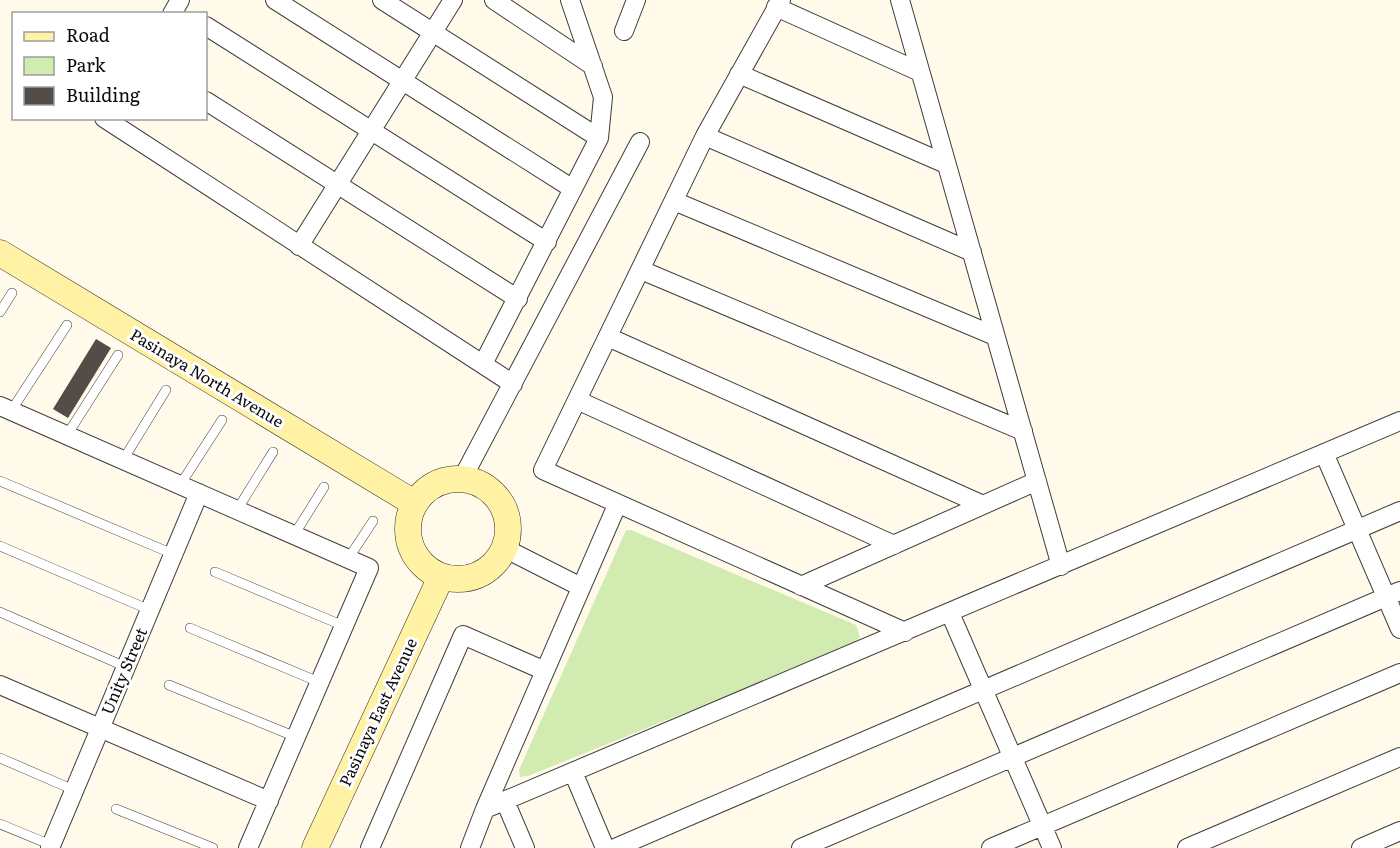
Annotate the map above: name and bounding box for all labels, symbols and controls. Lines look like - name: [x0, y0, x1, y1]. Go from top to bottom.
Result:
- legend: [12, 12, 207, 120]
- text: Road: [66, 21, 110, 48]
- text: Park: [66, 51, 107, 78]
- text: Building: [66, 81, 141, 108]
- street label: Pasinaya North Avenue: [126, 322, 289, 433]
- street label: Unity Street: [94, 623, 152, 718]
- street label: Pasinaya East Avenue: [332, 633, 422, 790]

